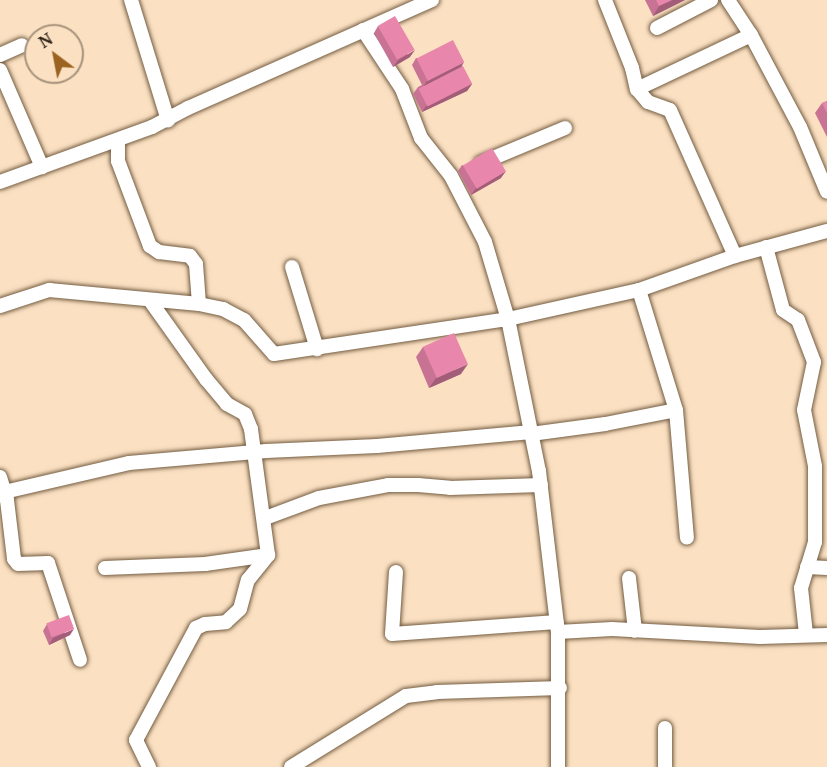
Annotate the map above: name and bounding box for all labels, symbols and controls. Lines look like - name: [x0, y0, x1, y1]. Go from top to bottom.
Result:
- north arrow: [24, 24, 84, 84]
- text: N: [34, 28, 57, 53]

